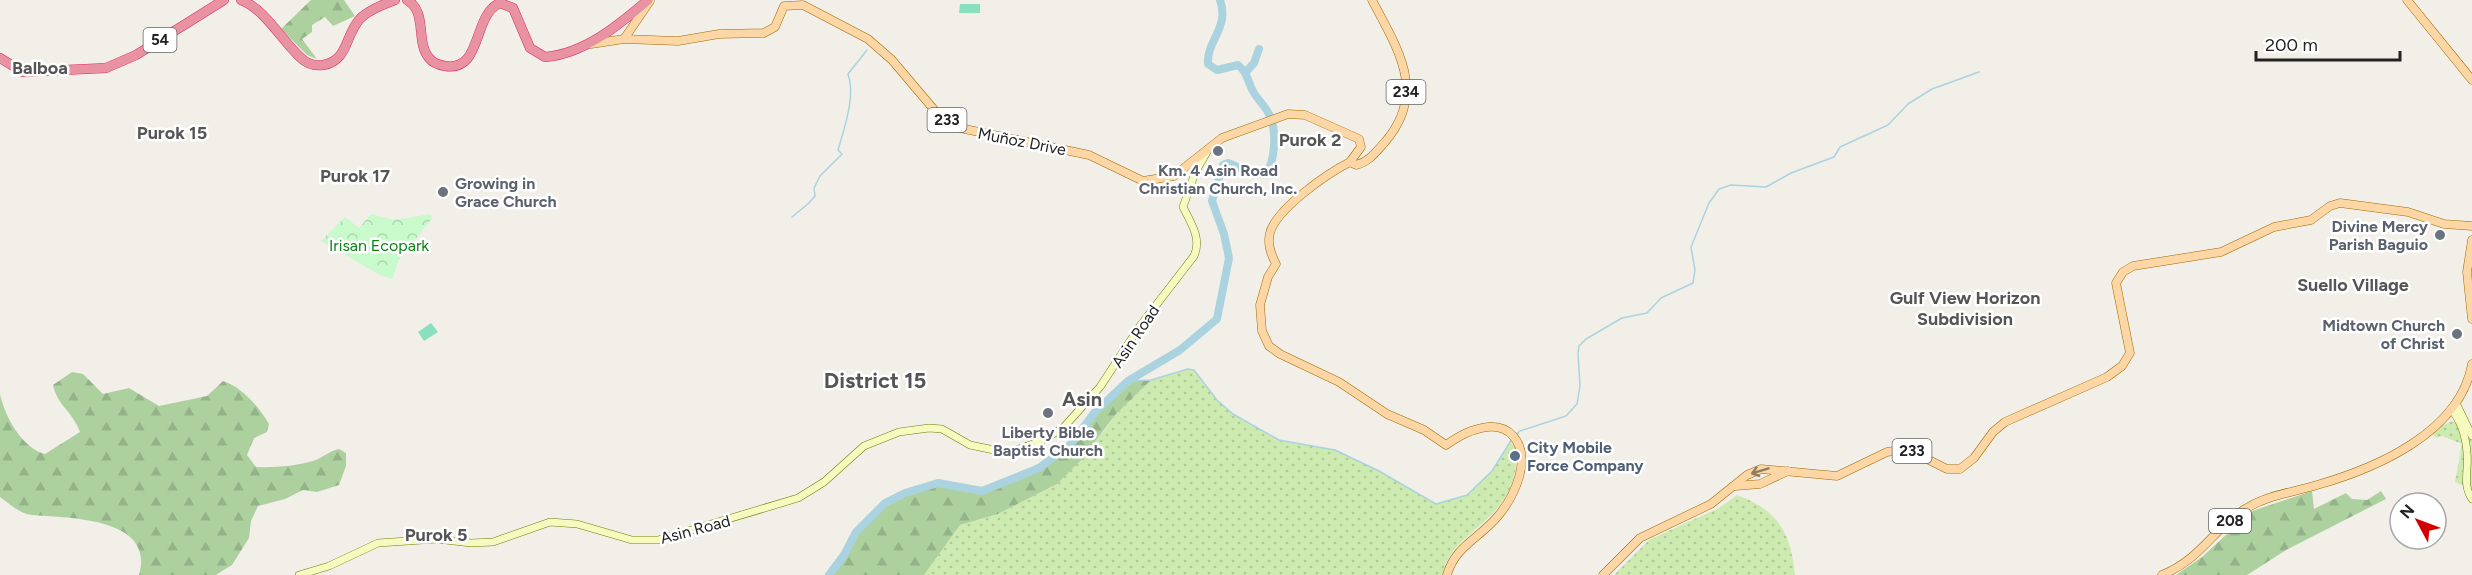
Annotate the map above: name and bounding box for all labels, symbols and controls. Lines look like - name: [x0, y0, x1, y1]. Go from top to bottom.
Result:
- scale bar: [2256, 24, 2400, 62]
- road number: 54: [144, 28, 176, 52]
- text: 200 m: [2265, 34, 2318, 56]
- district label: Balboa: [12, 57, 68, 79]
- road number: 234: [1386, 80, 1426, 104]
- road number: 233: [928, 108, 966, 132]
- district label: Purok 15: [137, 122, 207, 144]
- street label: Muñoz Drive: [976, 124, 1068, 159]
- district label: Purok 2: [1279, 129, 1341, 151]
- marker: Km. 4 Asin Road Christian Church, Inc.: [1211, 144, 1225, 158]
- place label: Km. 4 Asin Road Christian Church, Inc.: [1139, 161, 1297, 198]
- district label: Purok 17: [320, 165, 390, 187]
- place label: Growing in Grace Church: [455, 174, 557, 211]
- marker: Growing in Grace Church: [436, 185, 450, 199]
- place label: Divine Mercy Parish Baguio: [2329, 217, 2429, 254]
- marker: Divine Mercy Parish Baguio: [2433, 228, 2447, 242]
- park label: Irisan Ecopark: [329, 236, 429, 255]
- district label: Suello Village: [2297, 274, 2409, 296]
- district label: Gulf View Horizon Subdivision: [1890, 287, 2040, 330]
- street label: Asin Road: [1107, 301, 1163, 371]
- place label: Midtown Church of Christ: [2322, 316, 2445, 353]
- marker: Midtown Church of Christ: [2450, 327, 2464, 341]
- district label: District 15: [824, 367, 926, 394]
- district label: Asin: [1062, 387, 1102, 411]
- marker: Liberty Bible Baptist Church: [1041, 406, 1055, 420]
- place label: Liberty Bible Baptist Church: [993, 423, 1103, 460]
- place label: City Mobile Force Company: [1527, 438, 1644, 475]
- road number: 233: [1892, 439, 1932, 463]
- marker: City Mobile Force Company: [1508, 449, 1522, 463]
- one-way arrow: [1751, 466, 1770, 477]
- north arrow: [2388, 491, 2448, 551]
- text: N: [2396, 501, 2418, 522]
- road number: 208: [2209, 509, 2251, 533]
- street label: Asin Road: [658, 511, 732, 548]
- district label: Purok 5: [405, 524, 467, 546]

